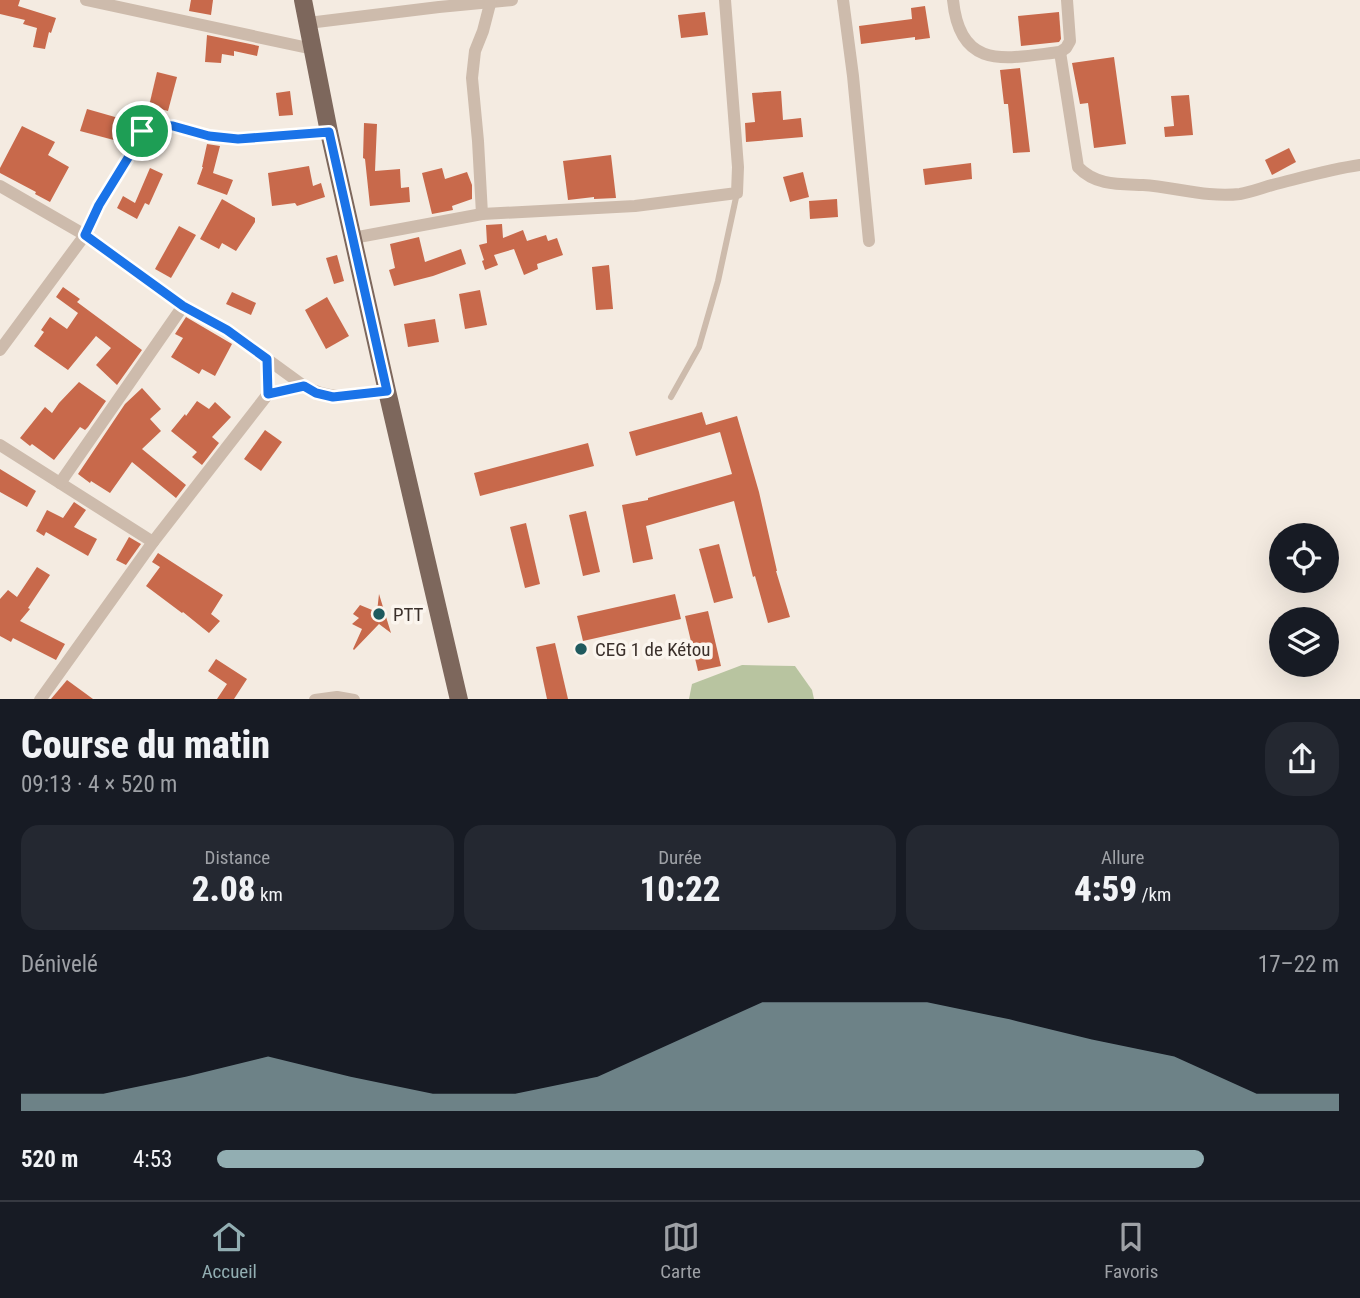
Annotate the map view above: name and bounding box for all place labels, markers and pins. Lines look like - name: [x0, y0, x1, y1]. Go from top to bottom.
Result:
- pin: [112, 101, 172, 161]
- place label: PTT: [393, 603, 424, 626]
- marker: PTT: [371, 606, 387, 622]
- place label: CEG 1 de Kétou: [595, 638, 710, 661]
- marker: CEG 1 de Kétou: [573, 641, 589, 657]

